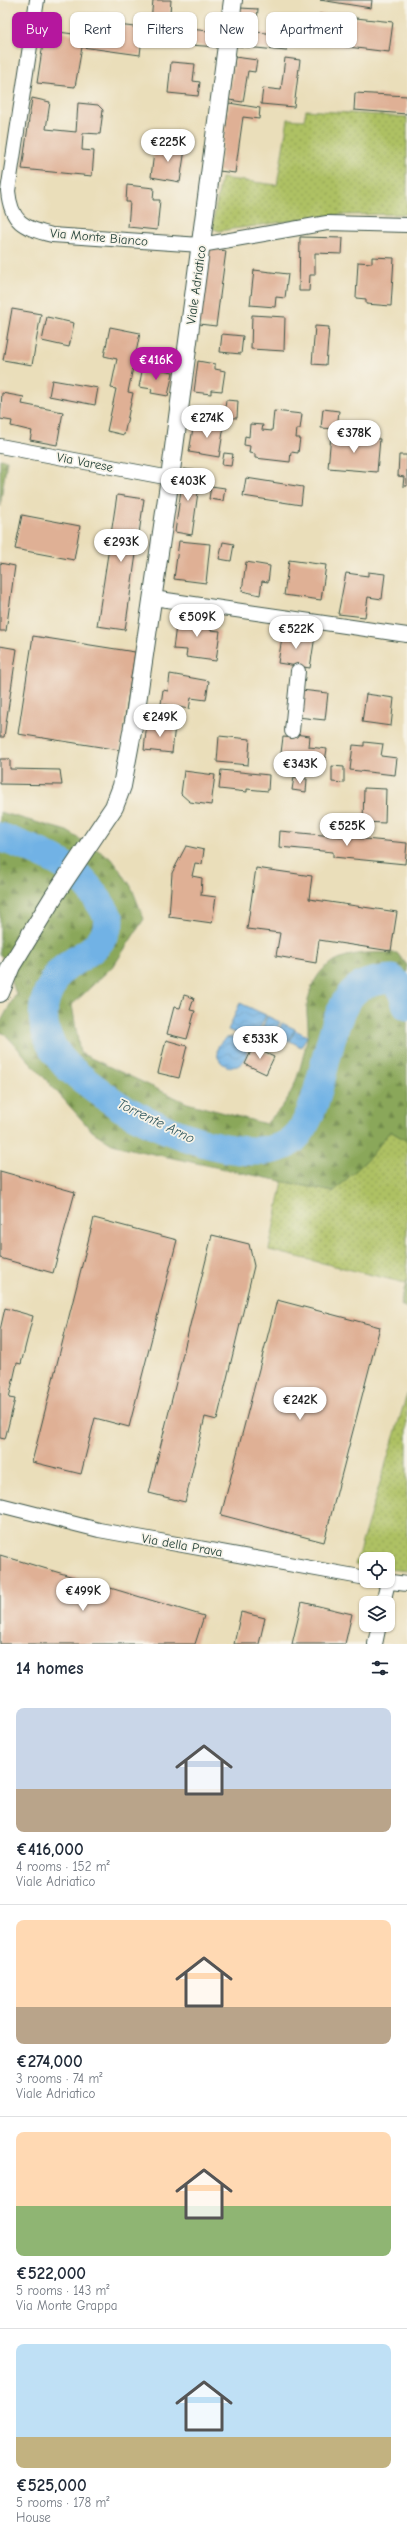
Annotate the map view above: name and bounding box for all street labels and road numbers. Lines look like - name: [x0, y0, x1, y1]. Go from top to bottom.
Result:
- street label: Via Monte Bianco: [49, 225, 149, 249]
- street label: Viale Adriatico: [183, 245, 209, 325]
- street label: Via Varese: [55, 449, 115, 475]
- street label: Via della Prava: [140, 1531, 224, 1559]

